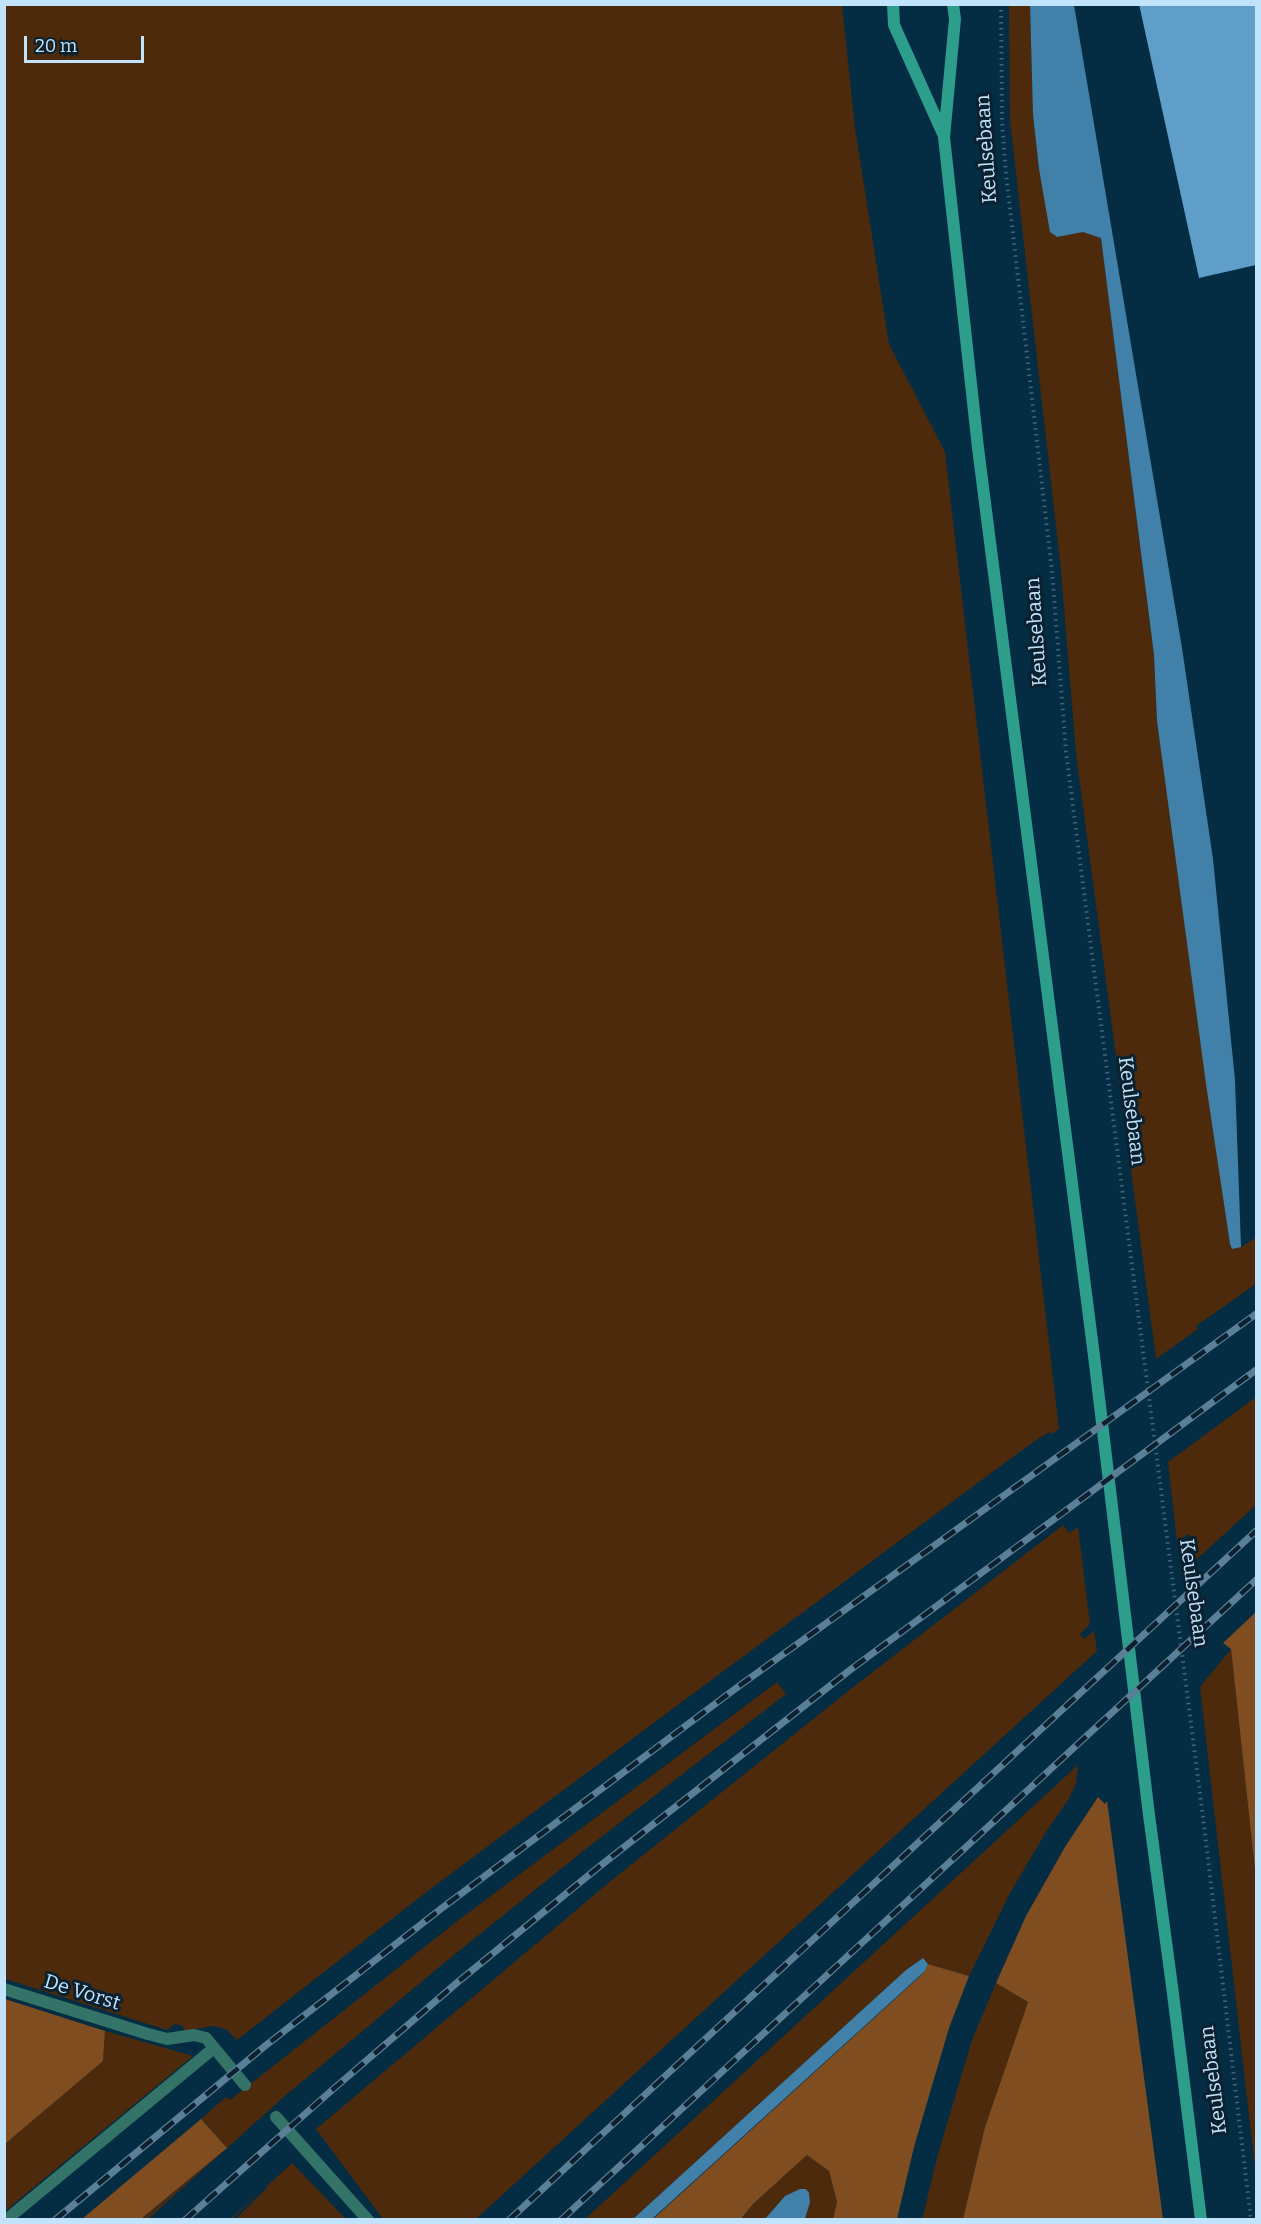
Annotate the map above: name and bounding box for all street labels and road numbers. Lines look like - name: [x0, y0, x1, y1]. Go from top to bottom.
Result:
- street label: Keulsebaan: [971, 94, 1003, 204]
- street label: Keulsebaan: [1021, 577, 1053, 687]
- street label: Keulsebaan: [1112, 1055, 1150, 1167]
- street label: Keulsebaan: [1174, 1537, 1212, 1649]
- street label: De Vorst: [41, 1970, 123, 2016]
- street label: Keulsebaan: [1195, 2024, 1233, 2136]

